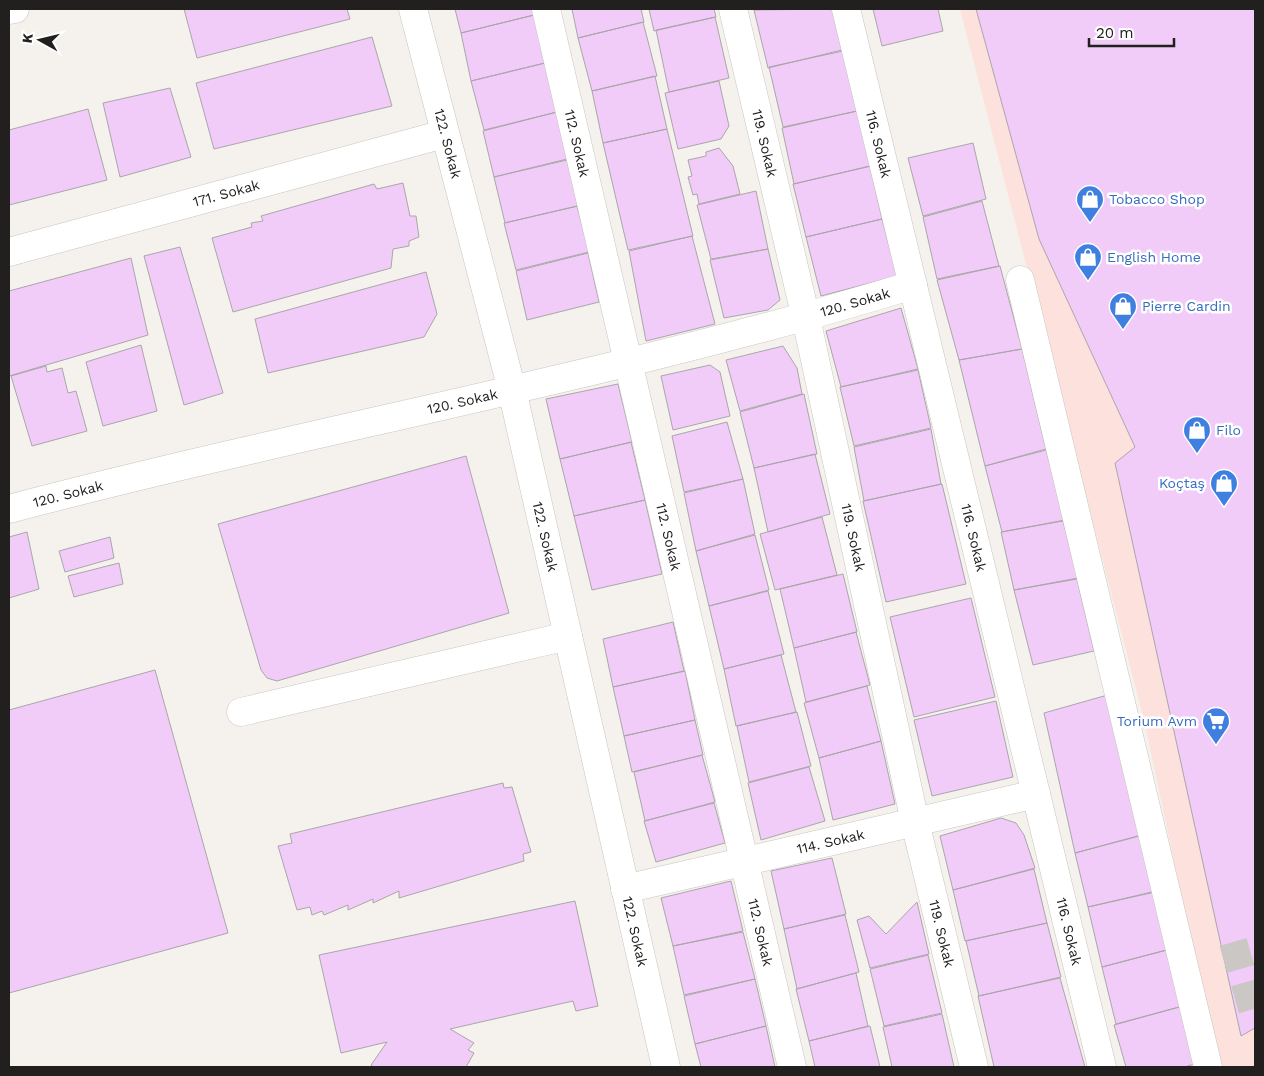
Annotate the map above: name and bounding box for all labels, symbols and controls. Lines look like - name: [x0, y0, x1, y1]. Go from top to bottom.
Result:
- north arrow: [15, 15, 65, 65]
- scale bar: [1089, 15, 1174, 47]
- text: 20 m: [1096, 24, 1134, 42]
- text: K: [19, 32, 36, 44]
- street label: 122. Sokak: [431, 107, 465, 180]
- street label: 112. Sokak: [562, 108, 593, 179]
- street label: 119. Sokak: [749, 108, 780, 179]
- street label: 116. Sokak: [863, 109, 895, 180]
- street label: 171. Sokak: [191, 176, 261, 210]
- shop icon: Tobacco Shop: [1075, 184, 1105, 223]
- place label: Tobacco Shop: [1109, 191, 1205, 207]
- shop icon: English Home: [1073, 242, 1103, 281]
- place label: English Home: [1107, 249, 1201, 265]
- street label: 120. Sokak: [818, 284, 892, 320]
- shop icon: Pierre Cardin: [1108, 291, 1138, 330]
- place label: Pierre Cardin: [1142, 298, 1231, 314]
- street label: 120. Sokak: [426, 386, 499, 417]
- shop icon: Filo: [1182, 415, 1212, 454]
- place label: Filo: [1216, 422, 1241, 438]
- shop icon: Koçtaş: [1209, 468, 1239, 507]
- place label: Koçtaş: [1159, 475, 1205, 491]
- street label: 120. Sokak: [31, 477, 105, 510]
- street label: 122. Sokak: [530, 500, 561, 573]
- street label: 112. Sokak: [653, 502, 684, 572]
- street label: 119. Sokak: [838, 502, 869, 573]
- street label: 116. Sokak: [958, 502, 990, 573]
- supermarket icon: Torium Avm: [1201, 706, 1231, 745]
- place label: Torium Avm: [1117, 713, 1197, 729]
- street label: 114. Sokak: [795, 826, 866, 857]
- street label: 122. Sokak: [619, 895, 651, 968]
- street label: 116. Sokak: [1053, 896, 1085, 967]
- street label: 112. Sokak: [745, 897, 776, 968]
- street label: 119. Sokak: [926, 898, 958, 969]

